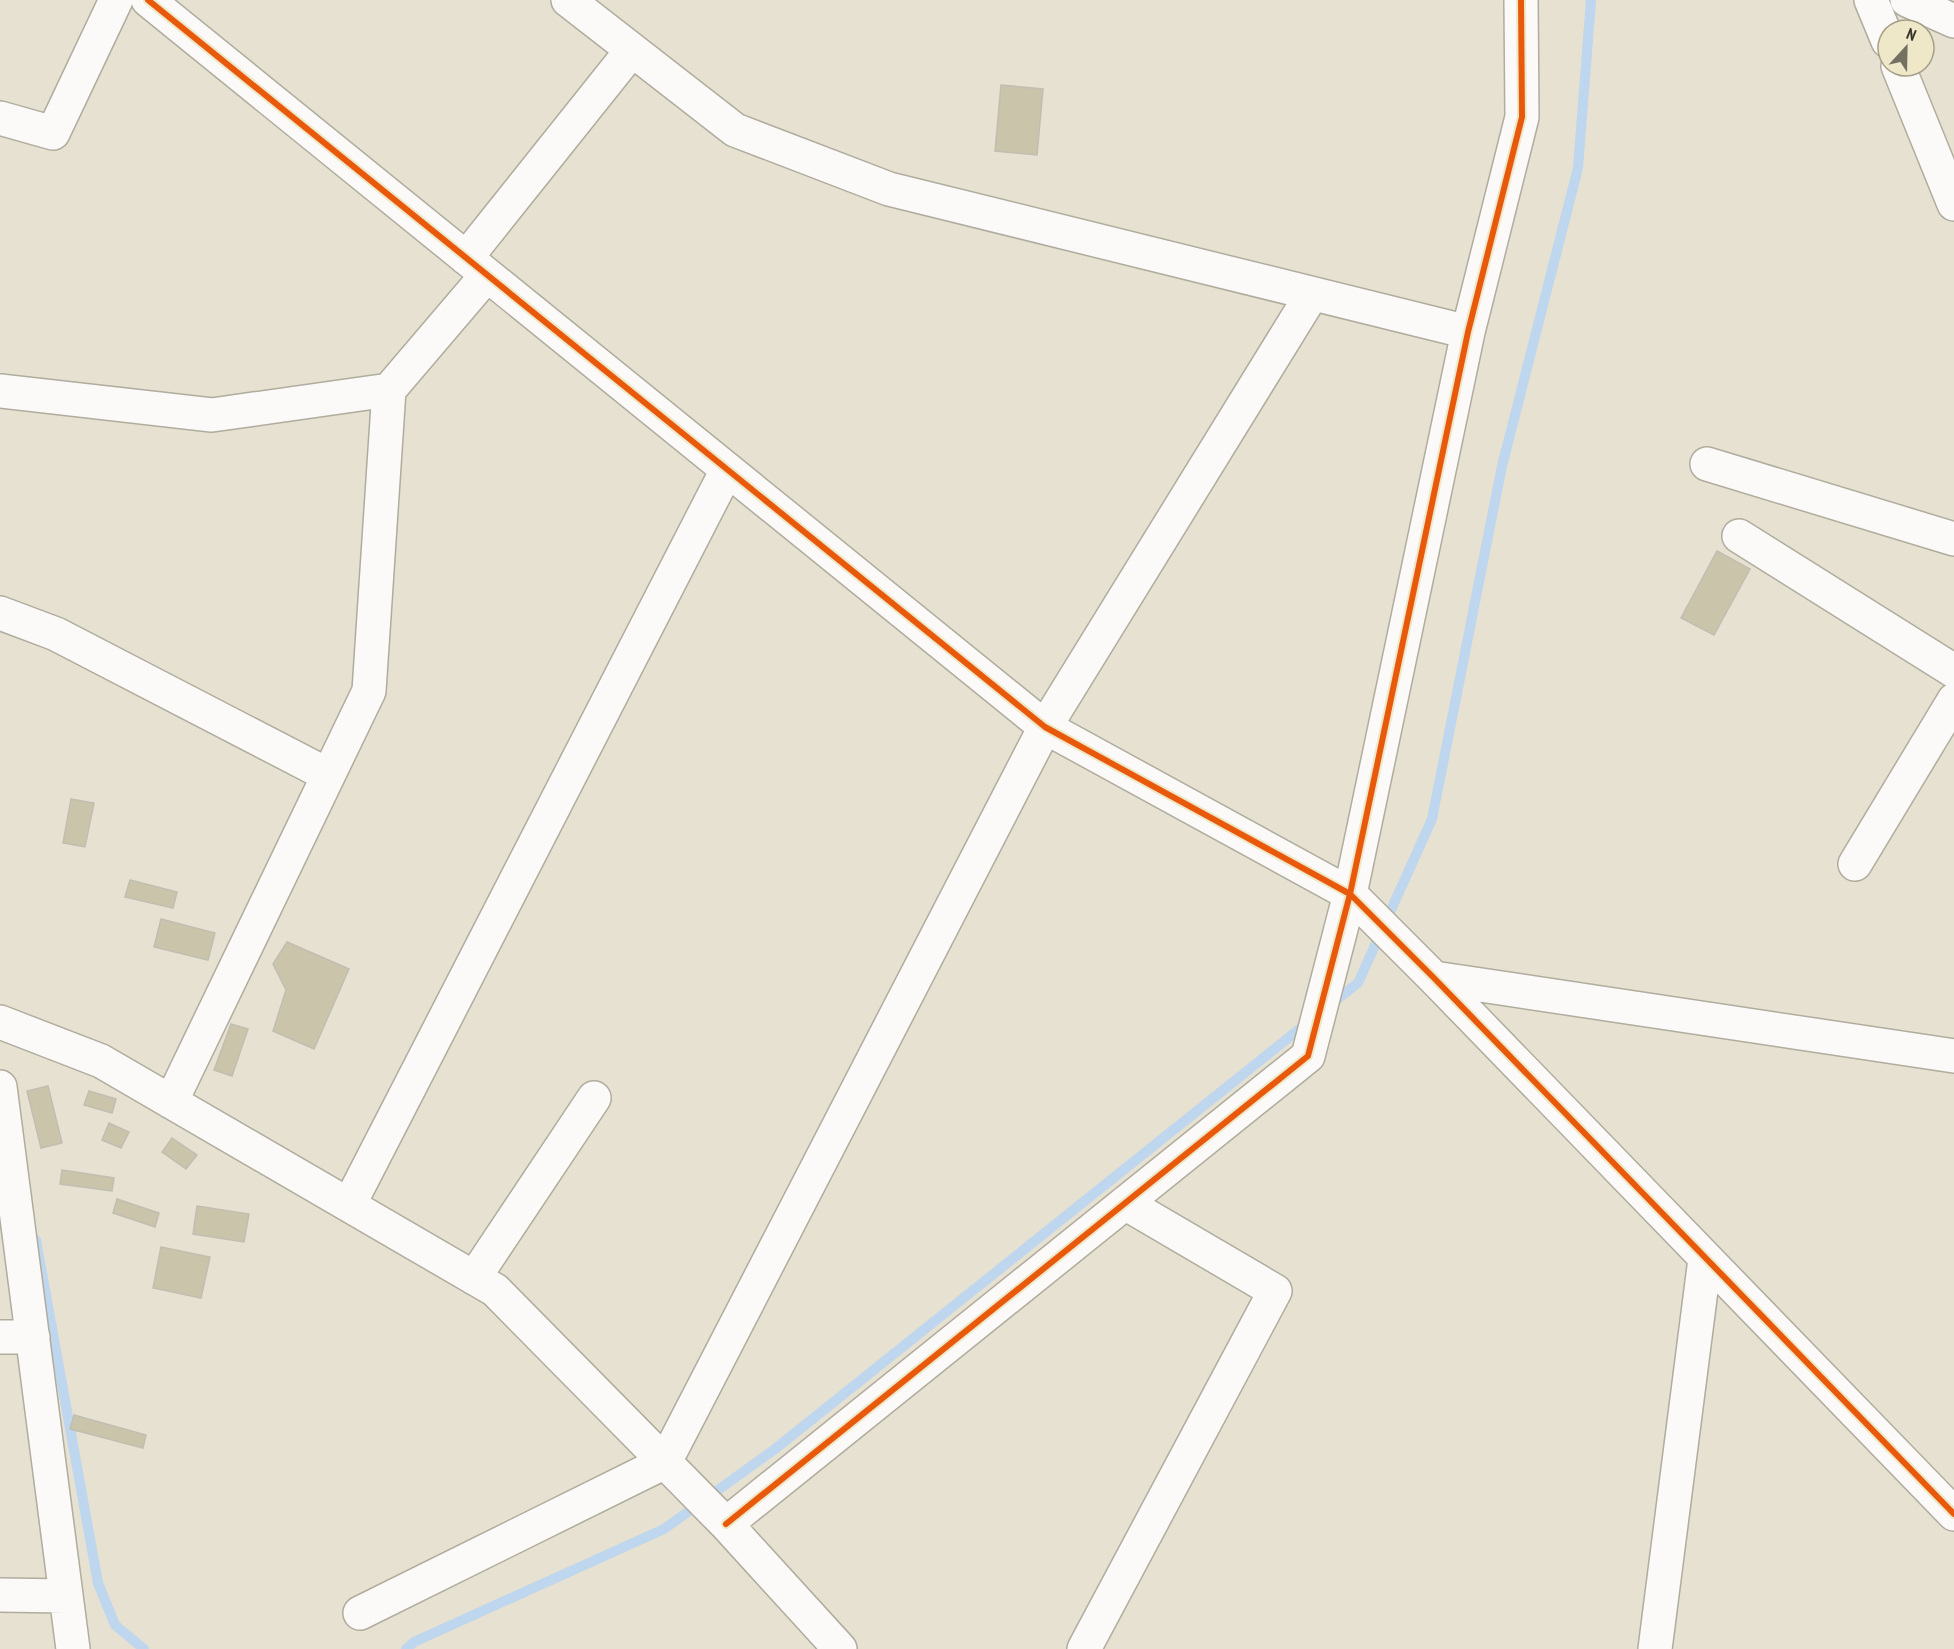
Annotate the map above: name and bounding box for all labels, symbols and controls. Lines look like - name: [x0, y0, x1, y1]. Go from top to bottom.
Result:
- north arrow: [1876, 18, 1936, 78]
- text: N: [1904, 23, 1919, 45]

